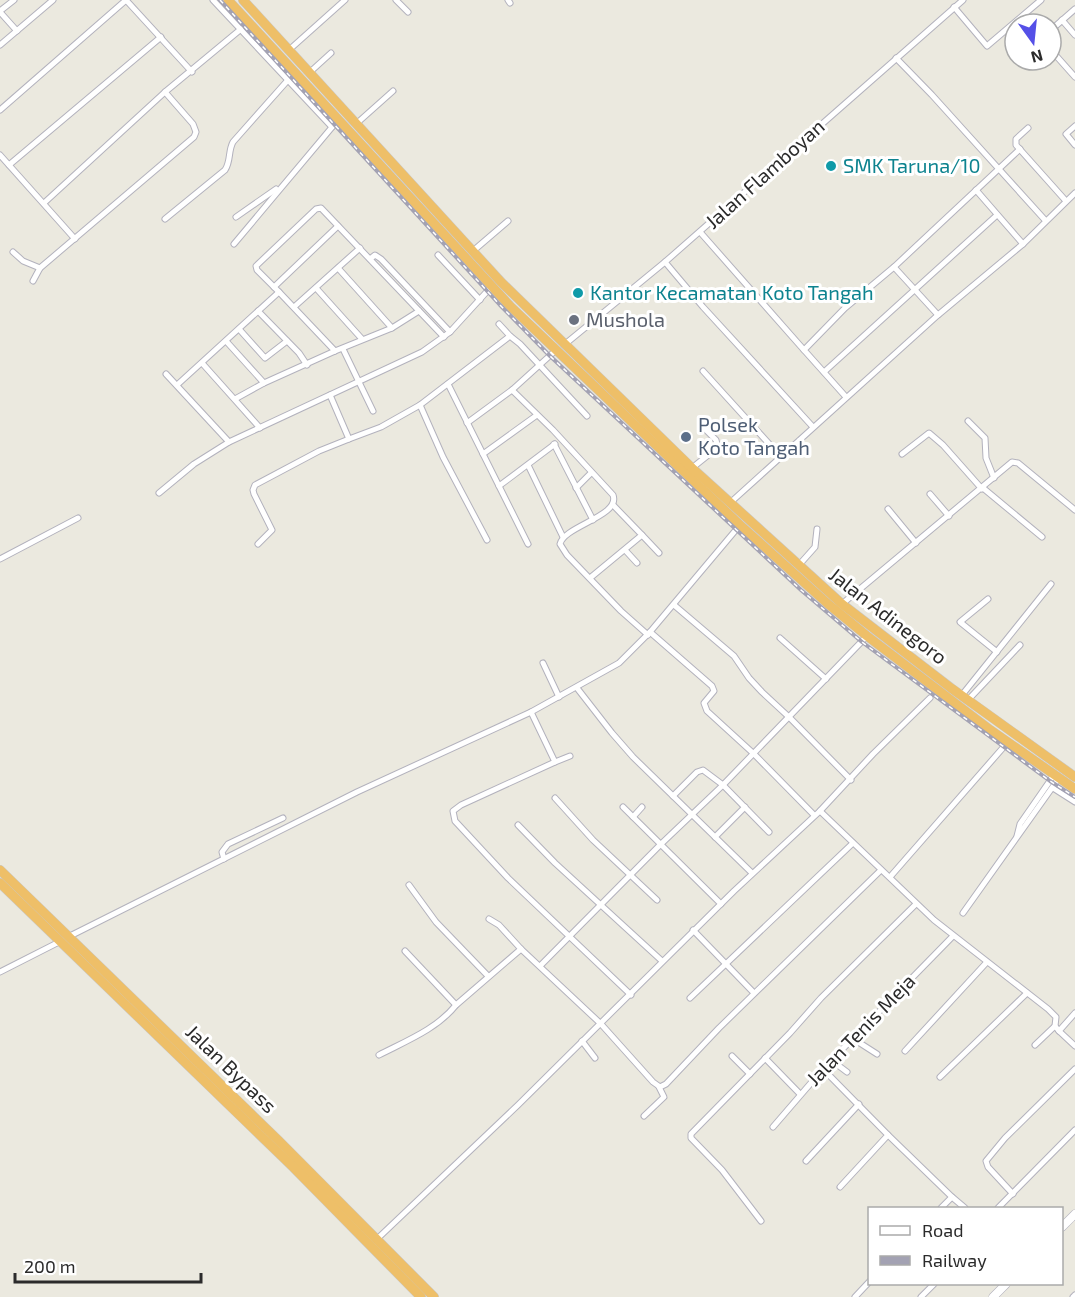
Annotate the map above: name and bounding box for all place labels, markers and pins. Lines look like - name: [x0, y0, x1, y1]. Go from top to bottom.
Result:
- place label: SMK Taruna/10: [843, 153, 980, 177]
- marker: SMK Taruna/10: [824, 159, 838, 173]
- place label: Kantor Kecamatan Koto Tangah: [590, 280, 874, 304]
- marker: Kantor Kecamatan Koto Tangah: [571, 286, 585, 300]
- place label: Mushola: [586, 307, 665, 331]
- marker: Mushola: [567, 313, 581, 327]
- place label: Polsek Koto Tangah: [698, 412, 810, 459]
- marker: Polsek Koto Tangah: [679, 430, 693, 444]

